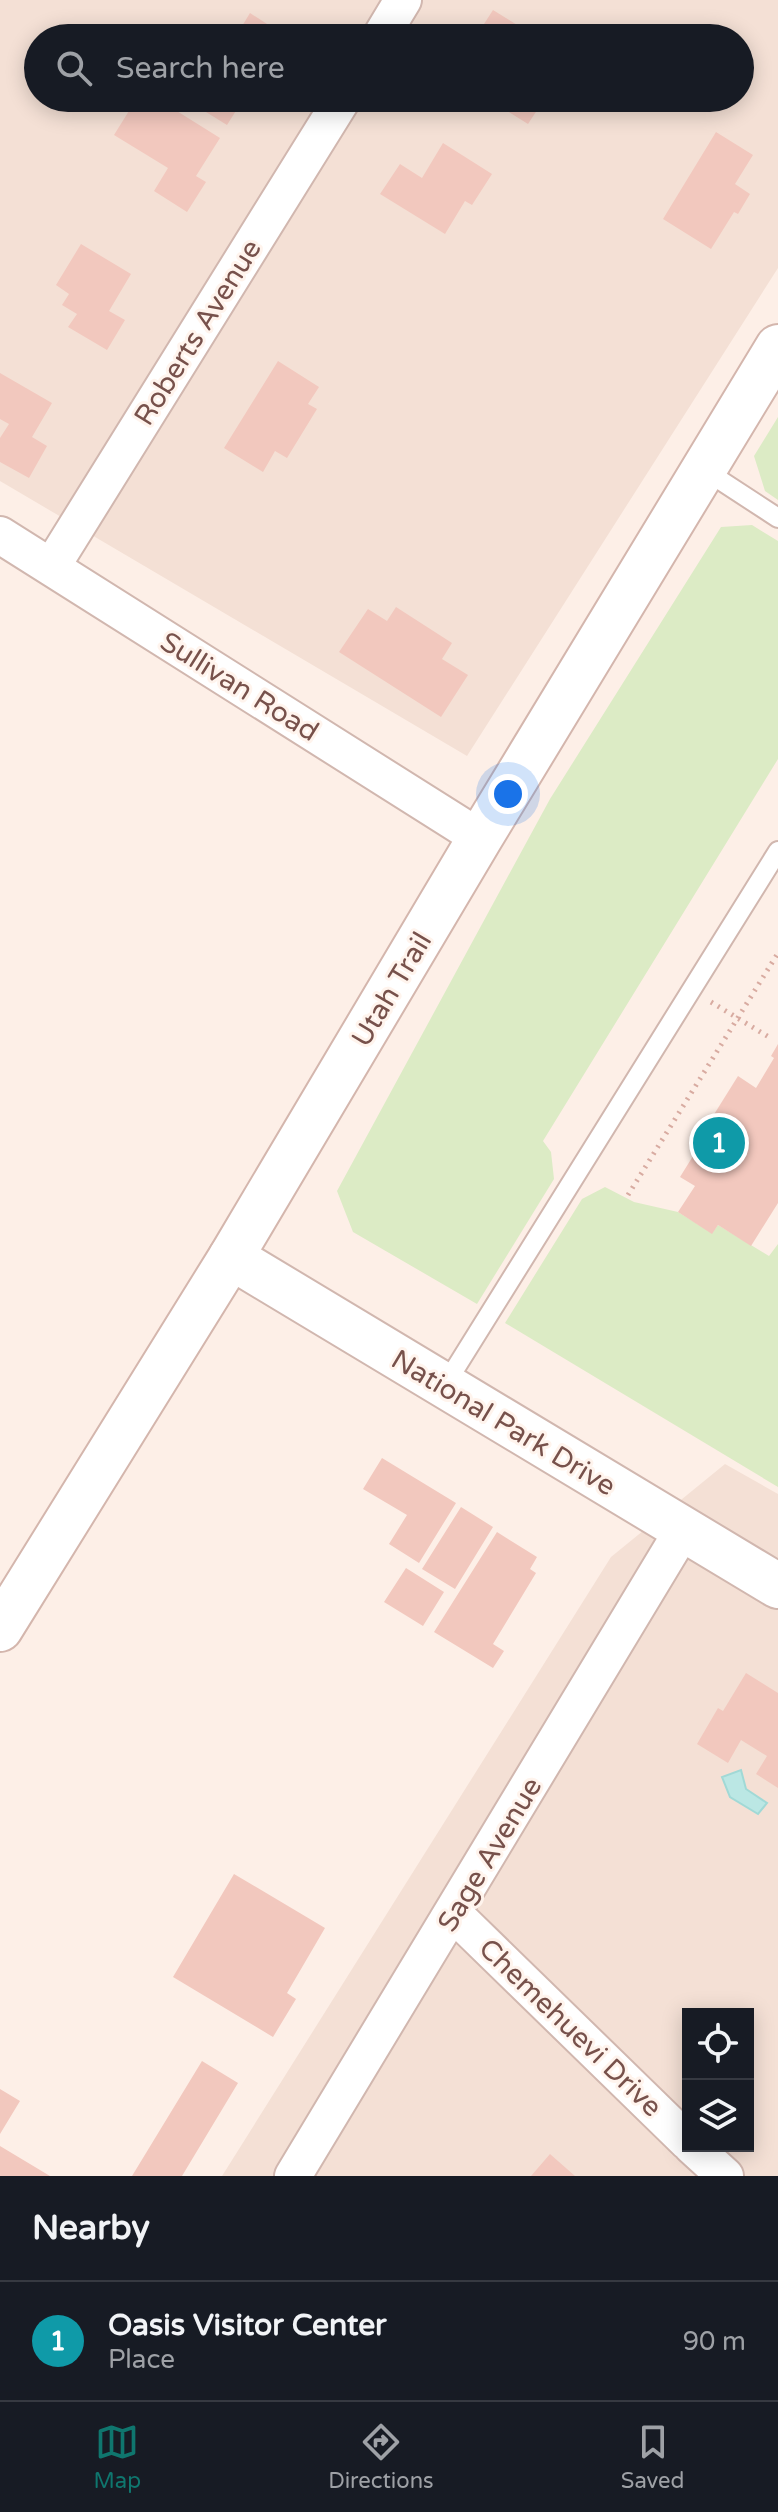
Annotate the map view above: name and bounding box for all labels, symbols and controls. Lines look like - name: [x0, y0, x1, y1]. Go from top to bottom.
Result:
- search box: [24, 24, 754, 112]
- icon: search: [52, 46, 96, 90]
- text: Search here: [116, 50, 285, 87]
- street label: Roberts Avenue: [127, 233, 269, 432]
- street label: Sullivan Road: [154, 625, 325, 749]
- your location: [488, 774, 528, 814]
- street label: Utah Trail: [344, 926, 439, 1053]
- pin: 1: [693, 1113, 745, 1173]
- street label: National Park Drive: [385, 1342, 622, 1503]
- street label: Sage Avenue: [430, 1771, 549, 1938]
- street label: Chemehuevi Drive: [472, 1932, 669, 2124]
- map controls: [682, 2008, 754, 2152]
- button: locate: [682, 2008, 754, 2080]
- button: layers: [682, 2080, 754, 2152]
- text: Nearby: [32, 2208, 150, 2249]
- text: Oasis Visitor Center: [108, 2307, 387, 2344]
- text: 1: [50, 2326, 66, 2357]
- text: 90 m: [683, 2326, 746, 2357]
- text: Place: [108, 2344, 175, 2375]
- tab: Map: [94, 2420, 141, 2494]
- tab: Directions: [328, 2420, 434, 2494]
- tab: Saved: [621, 2420, 684, 2494]

